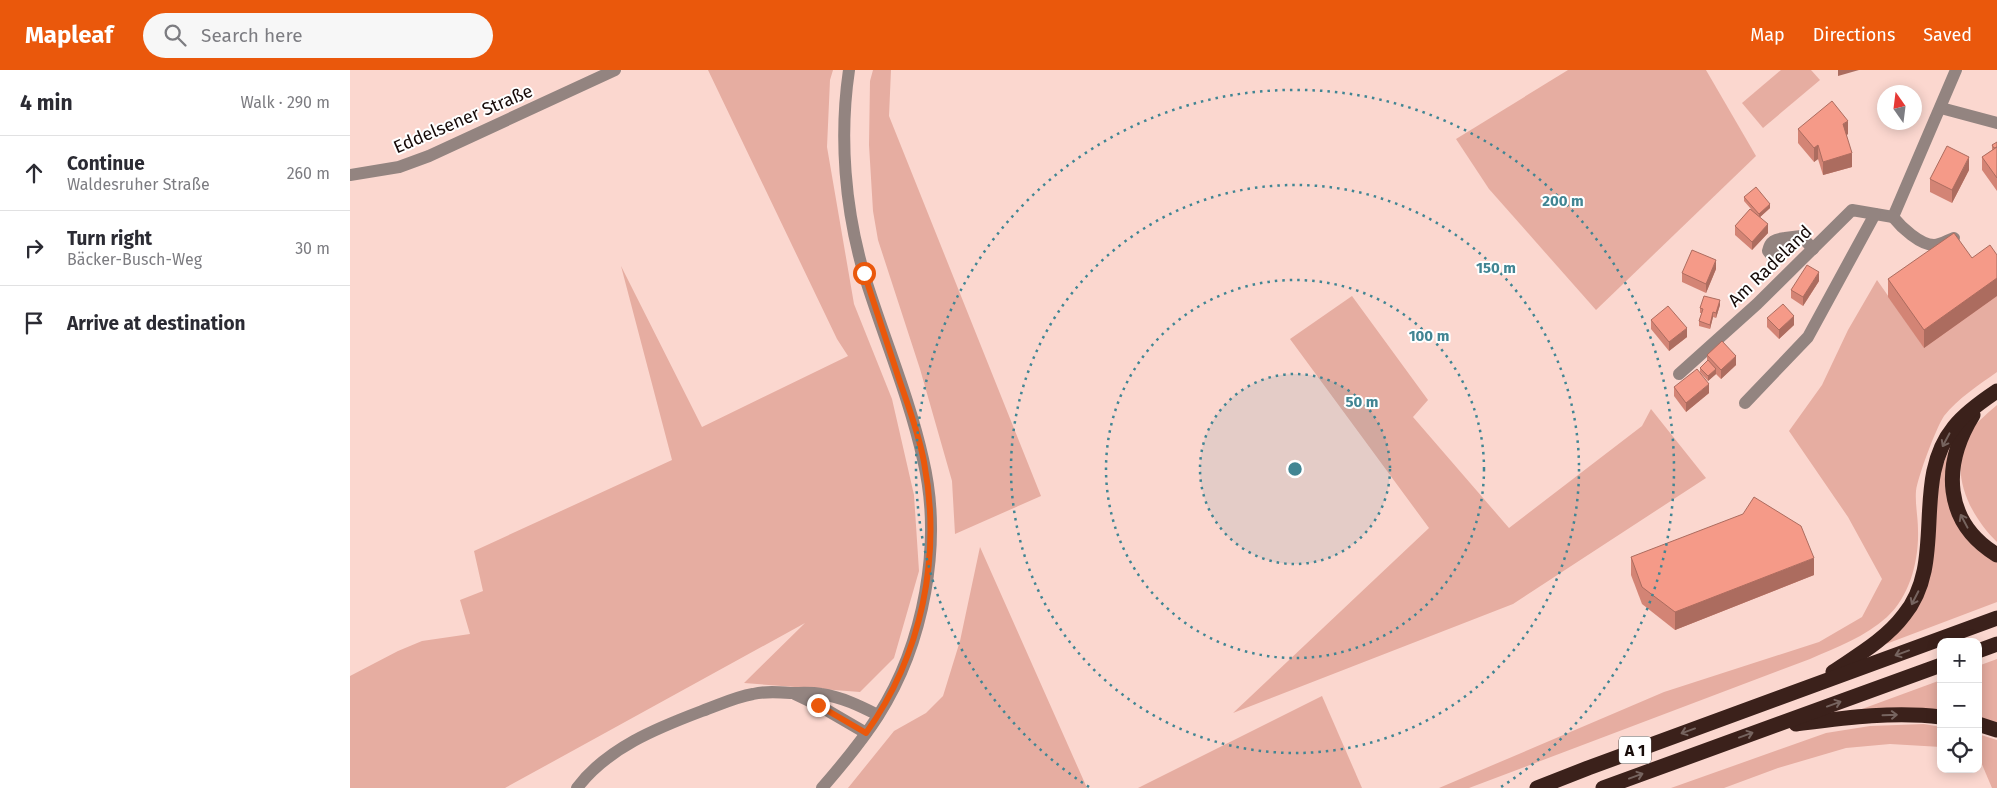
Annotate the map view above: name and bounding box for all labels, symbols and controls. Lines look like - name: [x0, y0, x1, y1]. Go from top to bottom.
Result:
- search box: [143, 13, 493, 58]
- text: Mapleaf: [25, 21, 113, 49]
- icon: search: [161, 21, 189, 49]
- text: Search here: [201, 24, 303, 47]
- text: Map: [1750, 24, 1785, 46]
- text: Directions: [1813, 24, 1895, 46]
- text: Saved: [1923, 24, 1972, 46]
- street label: Eddelsener Straße: [390, 80, 536, 158]
- north arrow: [1877, 85, 1922, 130]
- text: 4 min: [20, 90, 73, 116]
- text: Walk · 290 m: [240, 93, 330, 112]
- text: Continue: [67, 152, 145, 175]
- icon: ahead: [20, 159, 48, 187]
- text: 260 m: [287, 164, 330, 183]
- text: Waldesruher Straße: [67, 175, 210, 194]
- text: 200 m: [1542, 192, 1584, 210]
- street label: Am Radeland: [1724, 221, 1816, 311]
- text: Turn right: [67, 227, 152, 250]
- icon: right: [20, 234, 48, 262]
- text: 30 m: [295, 239, 330, 258]
- text: Bäcker-Busch-Weg: [67, 250, 202, 269]
- text: 150 m: [1476, 259, 1516, 277]
- route start: [853, 262, 876, 285]
- icon: arrive: [20, 309, 48, 337]
- text: Arrive at destination: [67, 312, 246, 335]
- text: 100 m: [1409, 327, 1449, 345]
- text: 50 m: [1345, 393, 1379, 411]
- one-way arrow: [1941, 432, 1950, 447]
- centre of rings: [1286, 460, 1304, 478]
- one-way arrow: [1959, 513, 1969, 528]
- one-way arrow: [1910, 590, 1920, 605]
- map controls: [1937, 638, 1982, 773]
- button: +: [1937, 638, 1982, 683]
- one-way arrow: [1895, 649, 1910, 658]
- button: −: [1937, 683, 1982, 728]
- route end: [807, 694, 830, 717]
- one-way arrow: [1826, 699, 1841, 708]
- one-way arrow: [1882, 711, 1898, 720]
- one-way arrow: [1681, 727, 1697, 736]
- button: locate: [1937, 728, 1982, 773]
- one-way arrow: [1739, 730, 1754, 739]
- road number: A 1: [1619, 736, 1651, 764]
- one-way arrow: [1627, 771, 1643, 780]

